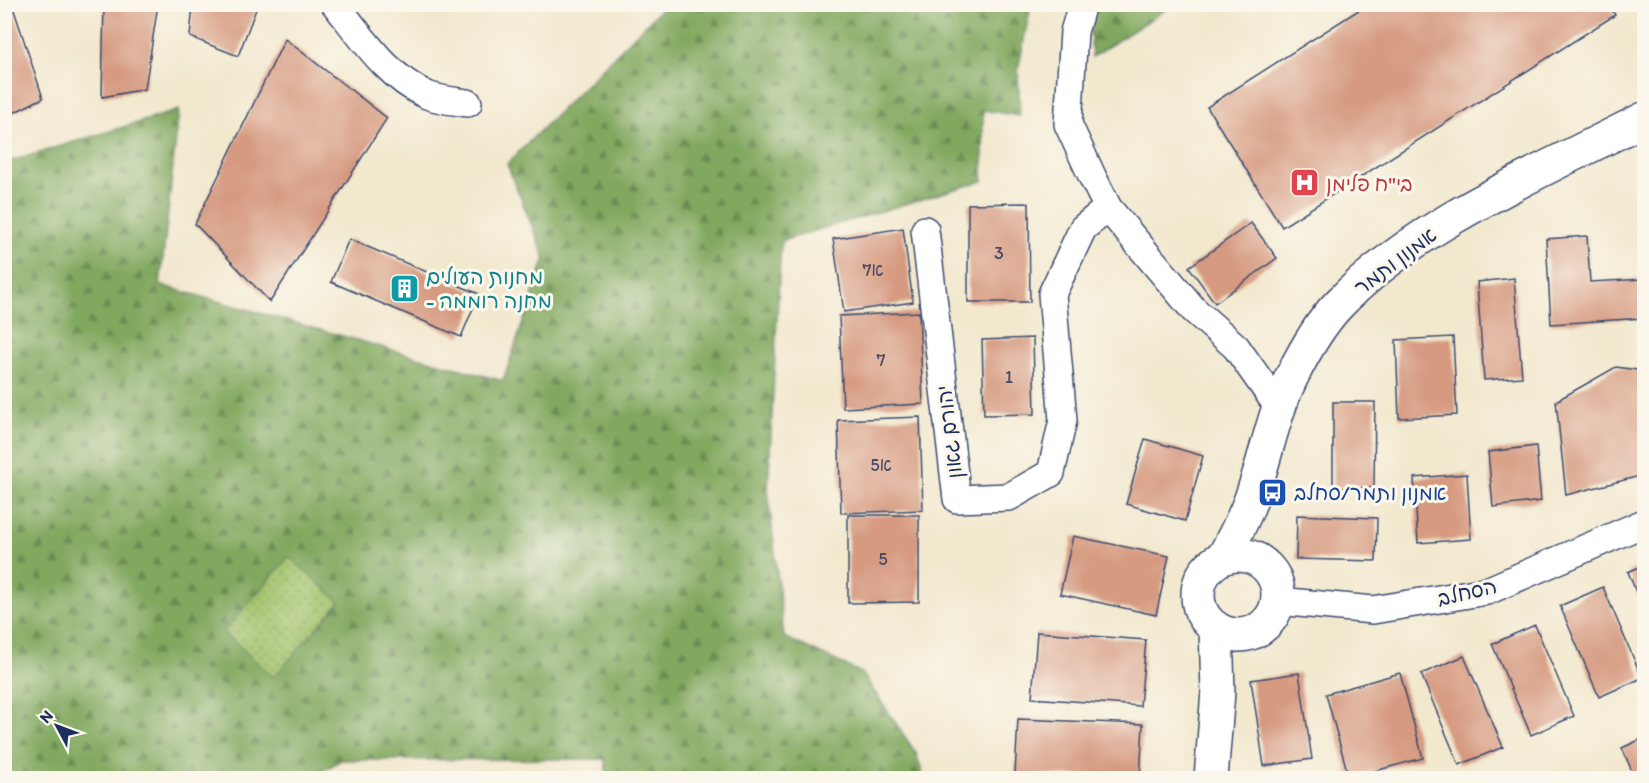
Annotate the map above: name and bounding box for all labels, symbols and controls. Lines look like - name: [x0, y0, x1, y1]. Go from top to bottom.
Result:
- hospital icon: בי"ח פלימן: [1289, 167, 1321, 199]
- place label: בי"ח פלימן: [1326, 171, 1413, 197]
- street label: אמנון ותמר: [1349, 222, 1442, 301]
- house number: 3: [994, 242, 1004, 264]
- house number: 7א: [862, 259, 884, 281]
- place label: מחנות העולים - מחנה רוממה: [426, 264, 552, 313]
- building icon: מחנות העולים - מחנה רוממה: [389, 272, 421, 304]
- house number: 7: [877, 349, 886, 371]
- house number: 1: [1005, 366, 1013, 388]
- street label: יהורם גאון: [931, 384, 968, 480]
- house number: 5א: [870, 454, 892, 476]
- bus stop icon: אמנון ותמר/סחלב: [1257, 476, 1289, 508]
- place label: אמנון ותמר/סחלב: [1294, 480, 1446, 506]
- house number: 5: [878, 548, 888, 570]
- street label: הסחלב: [1435, 573, 1499, 611]
- north arrow: [27, 696, 87, 756]
- text: N: [35, 706, 57, 727]

